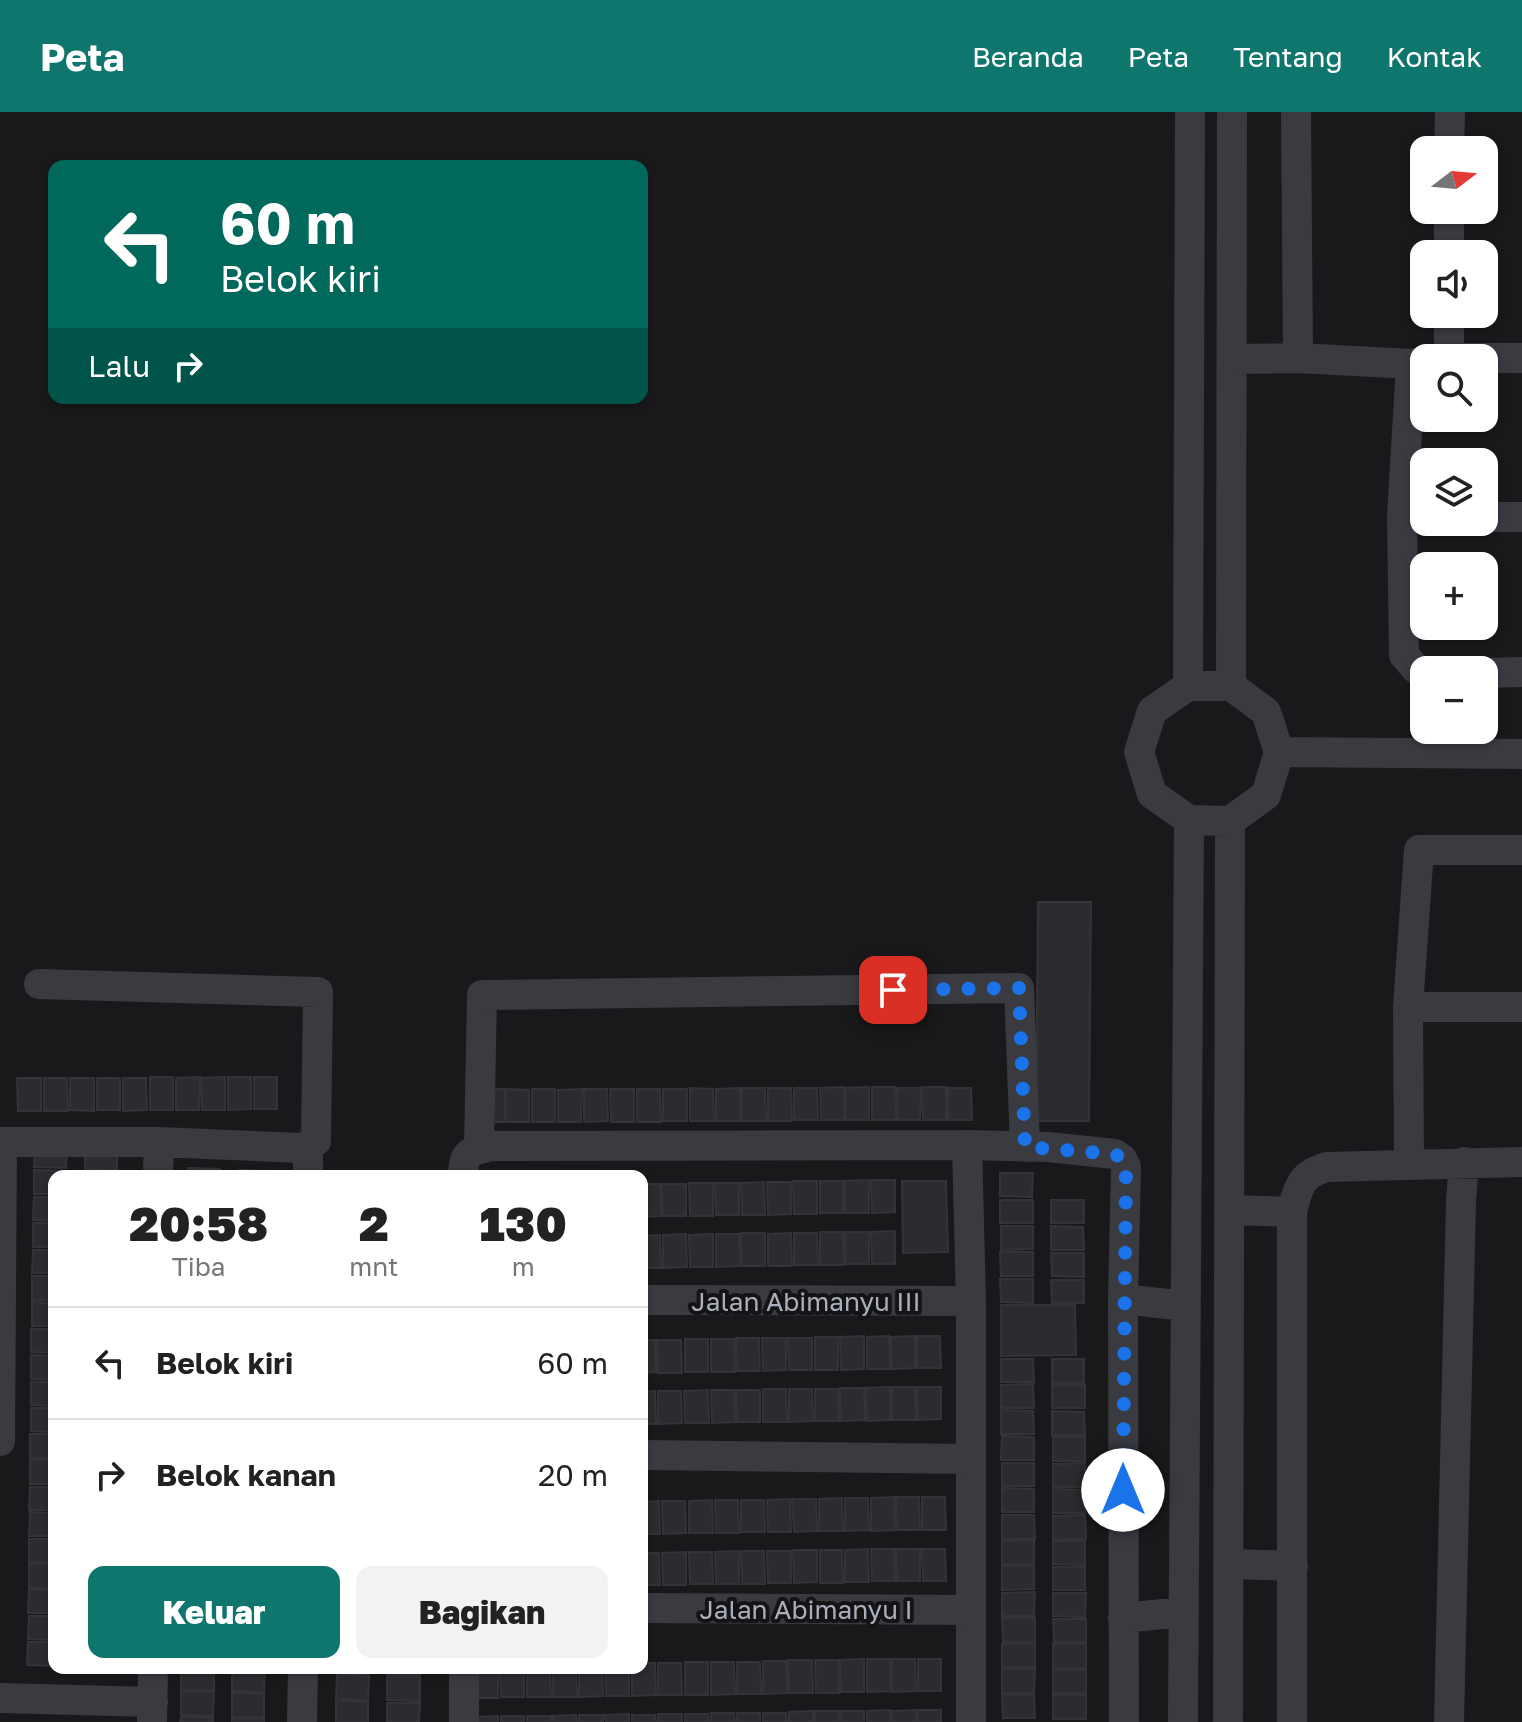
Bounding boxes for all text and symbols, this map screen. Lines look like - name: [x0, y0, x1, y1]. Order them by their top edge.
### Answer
- text: Peta: [40, 34, 125, 79]
- text: Beranda: [972, 40, 1084, 73]
- text: Peta: [1128, 40, 1189, 73]
- text: Tentang: [1233, 40, 1343, 73]
- text: Kontak: [1387, 40, 1482, 73]
- north arrow: [1410, 136, 1498, 224]
- map controls: [1410, 136, 1498, 744]
- text: 60 m: [220, 189, 355, 256]
- icon: left: [88, 192, 192, 296]
- button: sound: [1410, 240, 1498, 328]
- text: Belok kiri: [220, 257, 381, 300]
- icon: right: [166, 344, 210, 388]
- button: search: [1410, 344, 1498, 432]
- text: Lalu: [88, 348, 150, 384]
- button: layers: [1410, 448, 1498, 536]
- button: +: [1410, 552, 1498, 640]
- button: −: [1410, 656, 1498, 744]
- pin: [859, 956, 927, 1024]
- icon: arrive: [871, 968, 915, 1012]
- text: 20:58: [129, 1194, 268, 1252]
- text: 2: [359, 1194, 389, 1252]
- text: 130: [480, 1194, 567, 1252]
- text: Tiba: [172, 1251, 226, 1282]
- text: mnt: [349, 1251, 398, 1282]
- text: m: [512, 1251, 535, 1282]
- street label: Jalan Abimanyu III: [691, 1286, 921, 1317]
- icon: left: [88, 1341, 132, 1385]
- text: Belok kiri: [156, 1345, 293, 1381]
- text: 60 m: [537, 1345, 608, 1381]
- position arrow: [1081, 1448, 1165, 1532]
- icon: right: [88, 1453, 132, 1497]
- text: Belok kanan: [156, 1457, 336, 1493]
- text: 20 m: [538, 1457, 608, 1493]
- button: Keluar: [88, 1566, 340, 1658]
- button: Bagikan: [356, 1566, 608, 1658]
- street label: Jalan Abimanyu I: [699, 1594, 913, 1625]

